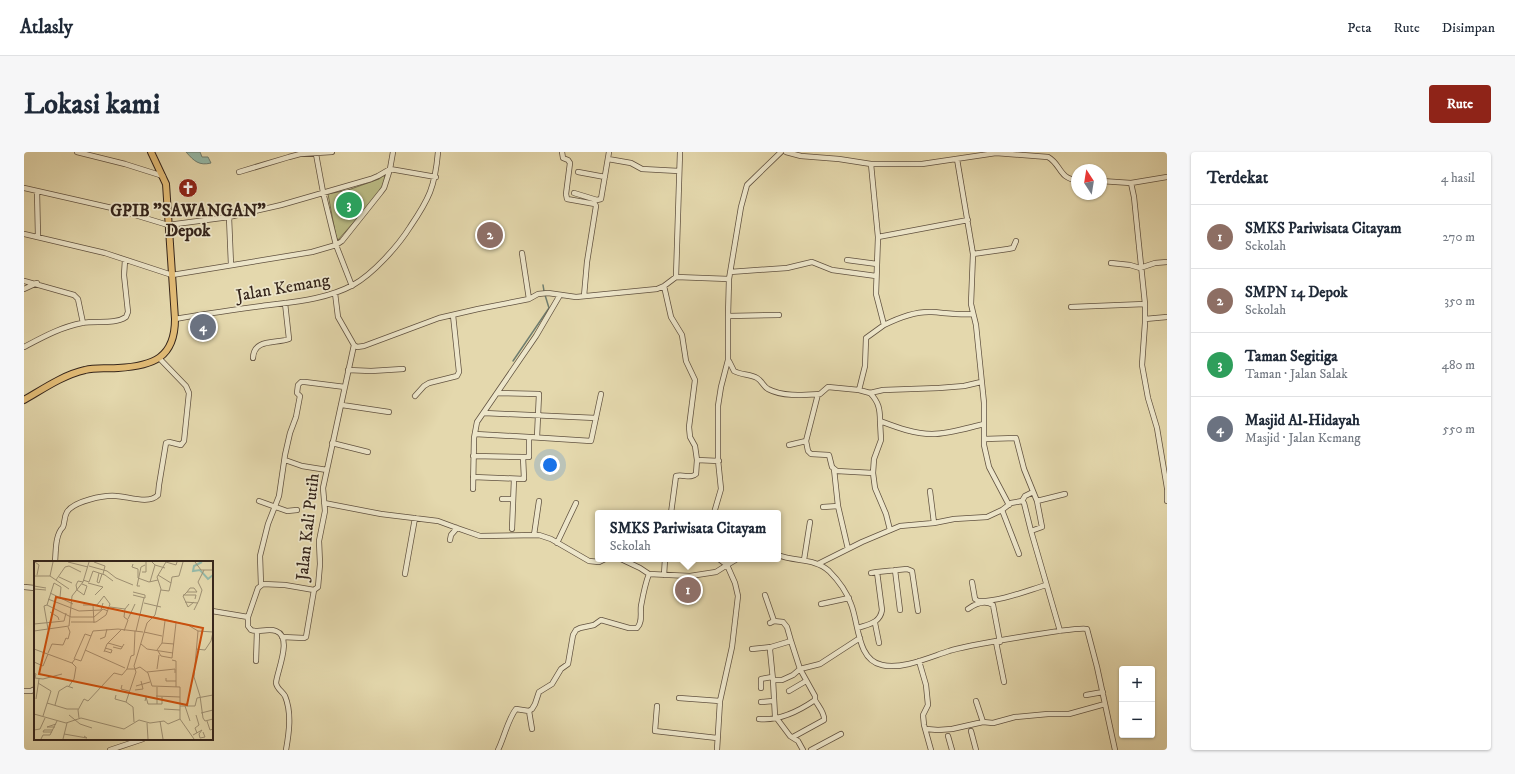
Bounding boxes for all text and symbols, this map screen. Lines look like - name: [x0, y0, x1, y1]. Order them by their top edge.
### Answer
- text: Atlasly: [20, 16, 73, 39]
- text: Peta: [1347, 19, 1372, 37]
- text: Rute: [1394, 19, 1420, 37]
- text: Disimpan: [1442, 19, 1495, 37]
- button: Rute: [1429, 85, 1491, 123]
- text: Lokasi kami: [24, 87, 160, 122]
- north arrow: [1071, 164, 1107, 200]
- text: Terdekat: [1207, 167, 1268, 189]
- text: 4 hasil: [1441, 170, 1475, 186]
- church icon: GPIB "SAWANGAN" Depok: [177, 177, 199, 199]
- pin: 3: [336, 190, 362, 220]
- place label: GPIB "SAWANGAN" Depok: [110, 200, 266, 242]
- text: SMKS Pariwisata Citayam: [1245, 219, 1401, 238]
- pin: 2: [477, 220, 503, 250]
- text: 1: [1218, 229, 1222, 245]
- text: 270 m: [1443, 229, 1475, 245]
- text: Sekolah: [1245, 238, 1286, 254]
- street label: Jalan Kemang: [233, 269, 332, 307]
- text: SMPN 14 Depok: [1245, 283, 1348, 302]
- text: 2: [1217, 293, 1223, 309]
- text: 350 m: [1444, 293, 1475, 309]
- text: Sekolah: [1245, 302, 1286, 318]
- pin: 4: [190, 312, 216, 342]
- text: Taman Segitiga: [1245, 347, 1338, 366]
- text: 3: [1218, 357, 1222, 373]
- text: 480 m: [1441, 357, 1475, 373]
- text: Taman · Jalan Salak: [1245, 366, 1348, 382]
- text: Masjid Al-Hidayah: [1245, 411, 1360, 430]
- text: 4: [1216, 421, 1224, 437]
- text: 550 m: [1443, 421, 1475, 437]
- text: Masjid · Jalan Kemang: [1245, 430, 1361, 446]
- your location: [540, 455, 560, 475]
- street label: Jalan Kali Putih: [291, 472, 325, 584]
- popup: [595, 510, 781, 562]
- text: SMKS Pariwisata Citayam: [610, 519, 766, 538]
- text: Sekolah: [610, 538, 651, 554]
- inset map: [34, 561, 213, 740]
- pin: 1: [675, 575, 701, 605]
- map controls: [1119, 666, 1155, 738]
- button: +: [1119, 666, 1155, 702]
- button: −: [1119, 702, 1155, 738]

